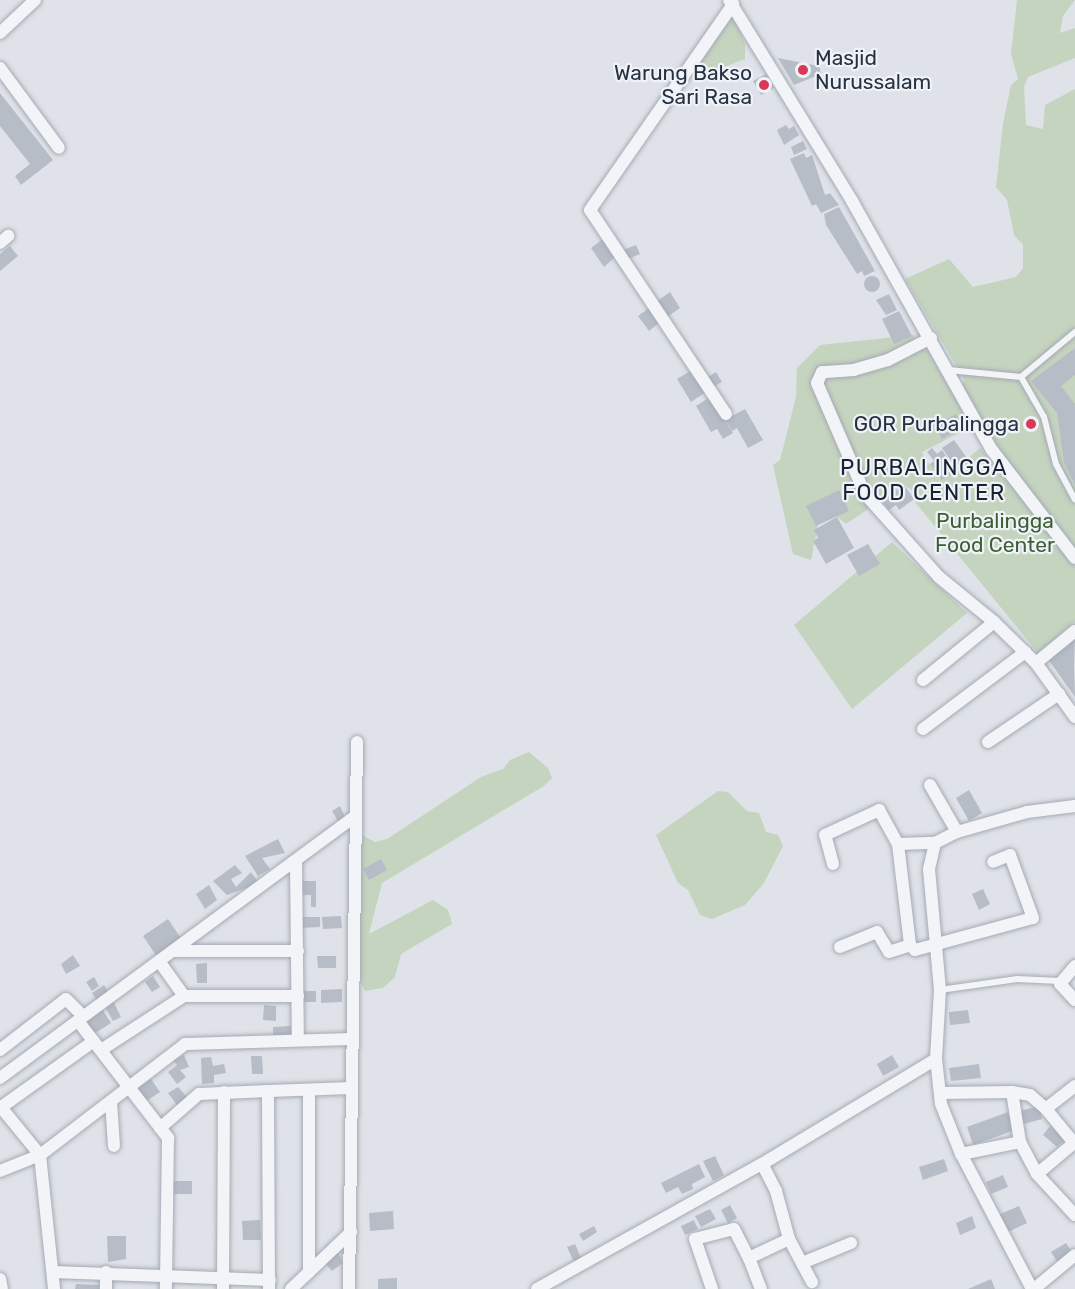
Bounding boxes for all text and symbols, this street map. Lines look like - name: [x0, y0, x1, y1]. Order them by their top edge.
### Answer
- place label: Masjid Nurussalam: [815, 45, 931, 95]
- place label: Warung Bakso Sari Rasa: [614, 60, 752, 110]
- marker: Masjid Nurussalam: [796, 63, 810, 77]
- marker: Warung Bakso Sari Rasa: [757, 78, 771, 92]
- place label: GOR Purbalingga: [854, 411, 1019, 437]
- marker: GOR Purbalingga: [1024, 417, 1038, 431]
- district label: PURBALINGGA FOOD CENTER: [840, 454, 1008, 506]
- park label: Purbalingga Food Center: [935, 508, 1055, 558]

